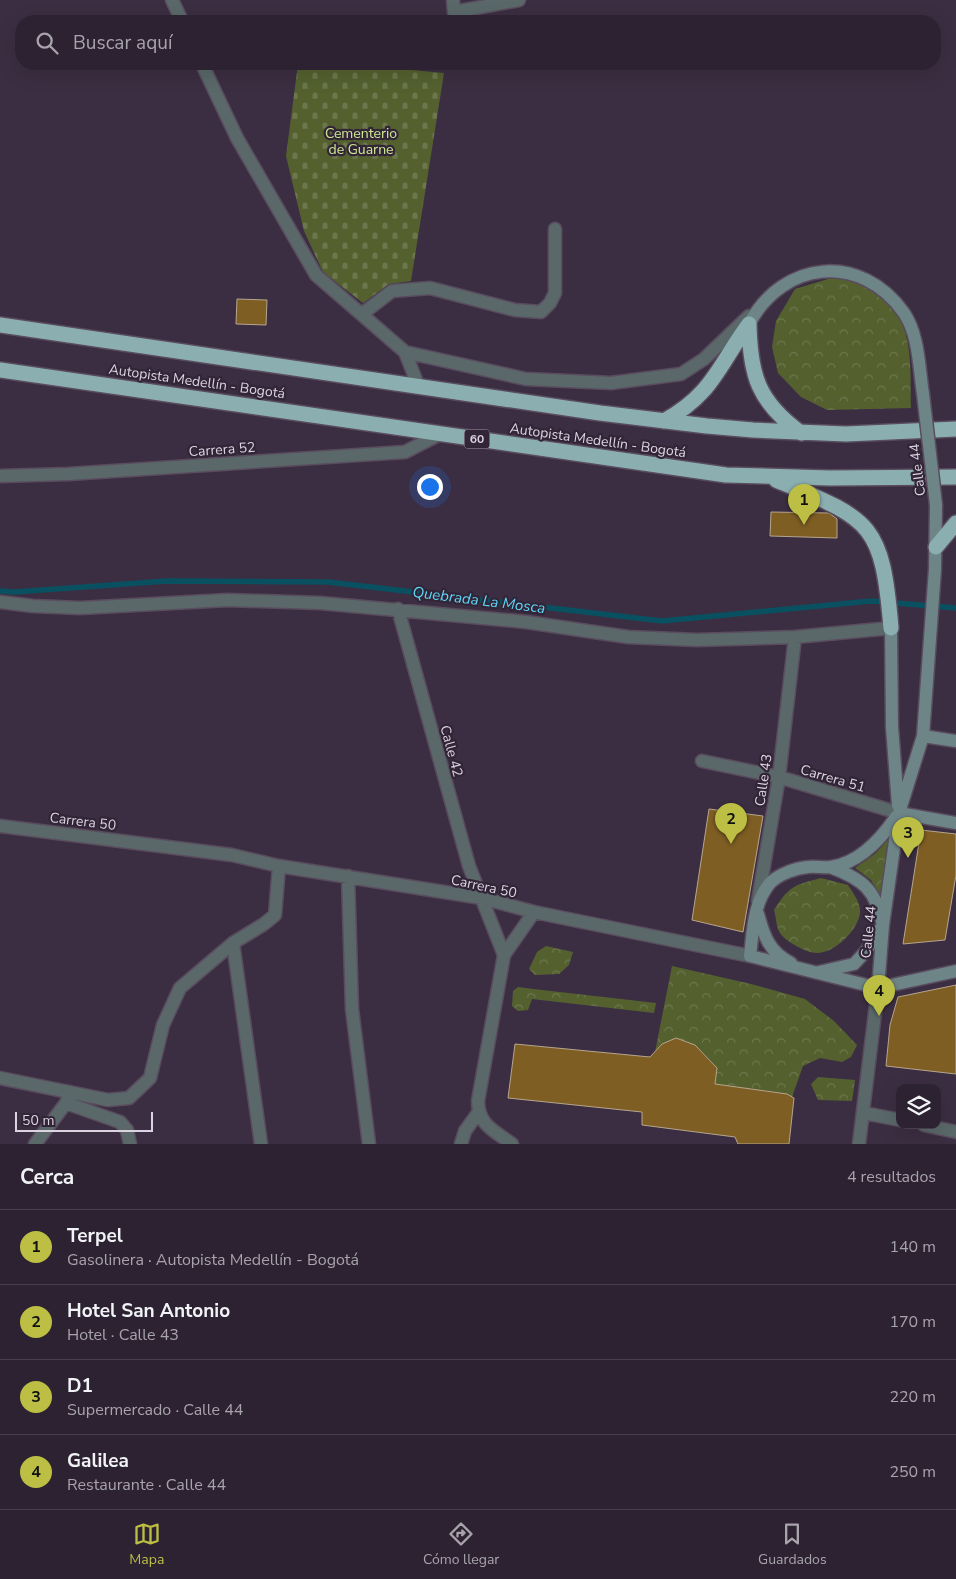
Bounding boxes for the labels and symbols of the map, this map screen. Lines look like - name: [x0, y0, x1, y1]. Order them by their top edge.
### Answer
- park label: Cementerio de Guarne: [325, 124, 397, 159]
- street label: Autopista Medellín - Bogotá: [108, 360, 286, 403]
- street label: Autopista Medellín - Bogotá: [509, 419, 687, 462]
- road number: 60: [464, 429, 490, 448]
- street label: Carrera 52: [188, 438, 256, 461]
- street label: Calle 44: [905, 443, 930, 497]
- your location: [417, 474, 443, 500]
- pin: 1: [788, 484, 820, 525]
- water label: Quebrada La Mosca: [411, 582, 547, 618]
- street label: Calle 42: [436, 723, 468, 779]
- street label: Calle 43: [750, 753, 777, 807]
- street label: Carrera 51: [798, 760, 868, 797]
- pin: 2: [715, 803, 747, 844]
- street label: Carrera 50: [49, 808, 117, 835]
- pin: 3: [892, 817, 924, 858]
- street label: Carrera 50: [449, 870, 519, 903]
- street label: Calle 44: [856, 905, 881, 959]
- pin: 4: [863, 975, 895, 1016]
- scale bar: [15, 1109, 152, 1132]

